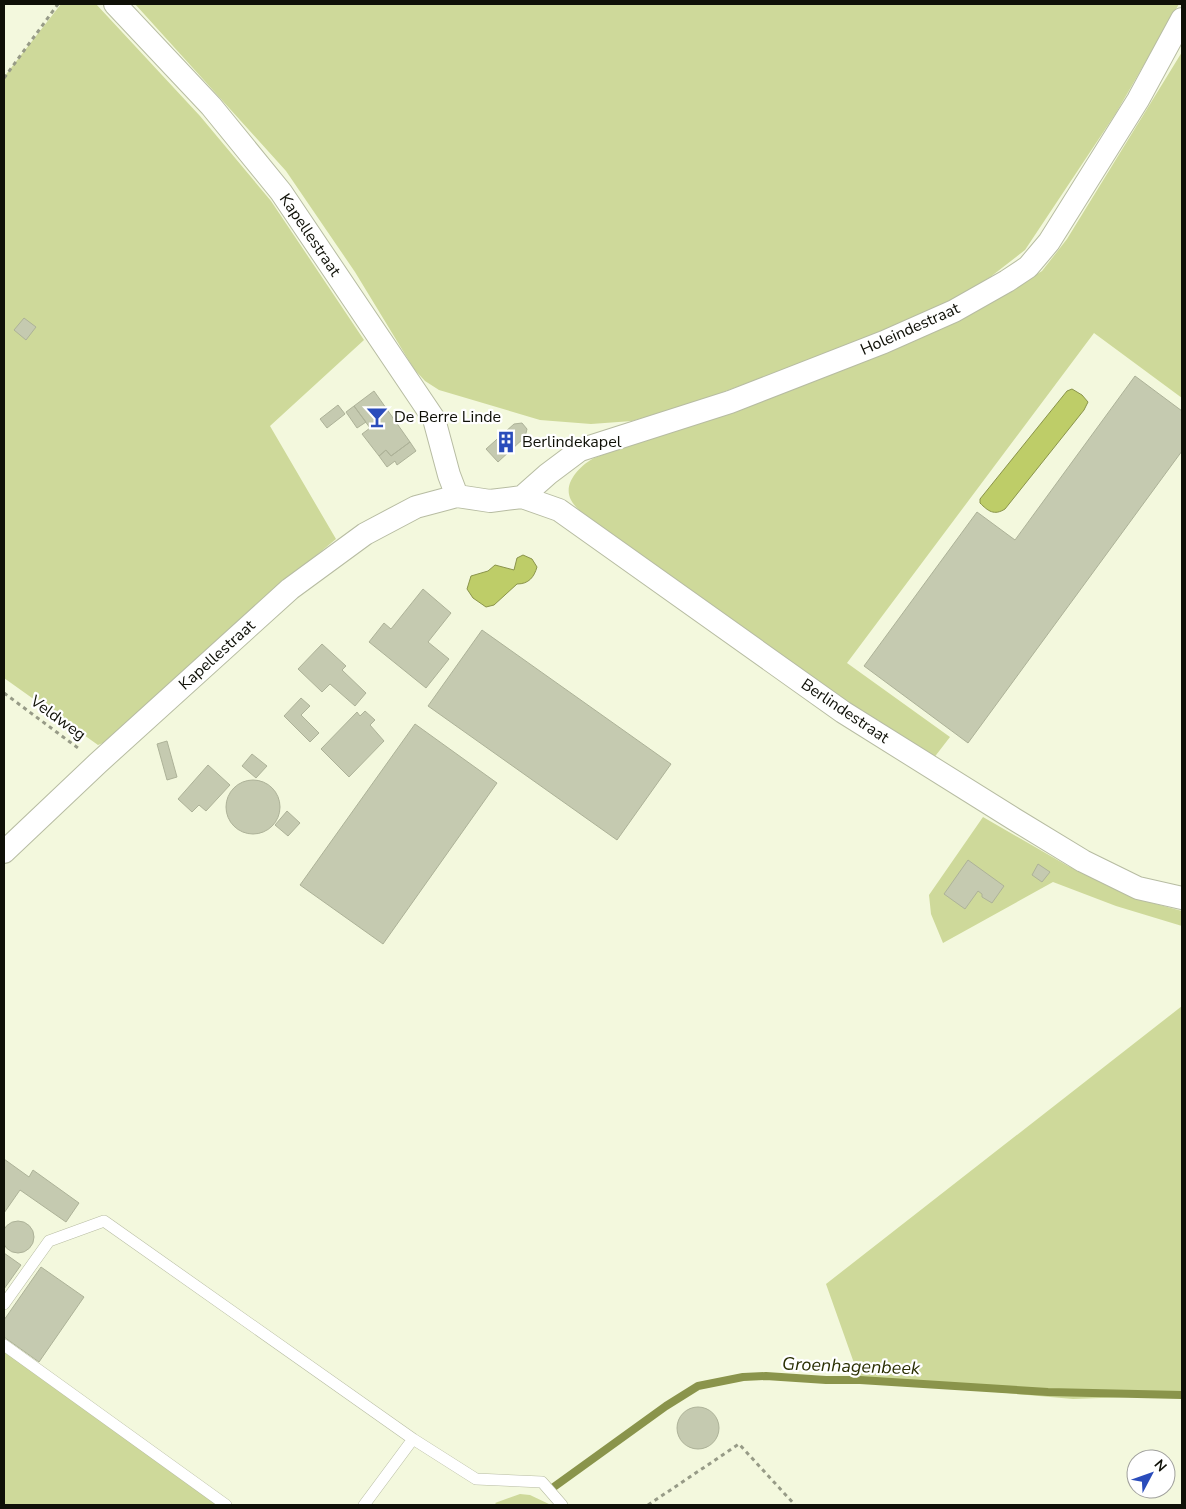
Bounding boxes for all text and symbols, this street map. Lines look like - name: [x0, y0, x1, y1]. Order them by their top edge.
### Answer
- street label: Kapellestraat: [274, 189, 346, 281]
- street label: Holeindestraat: [857, 297, 963, 361]
- bar icon: De Berre Linde: [364, 404, 390, 430]
- place label: De Berre Linde: [394, 406, 501, 428]
- building icon: Berlindekapel: [493, 429, 519, 455]
- place label: Berlindekapel: [522, 431, 622, 453]
- street label: Kapellestraat: [174, 615, 260, 695]
- street label: Berlindestraat: [797, 673, 894, 749]
- street label: Veldweg: [25, 690, 90, 746]
- water label: Groenhagenbeek: [782, 1352, 921, 1380]
- north arrow: [1126, 1449, 1176, 1499]
- text: N: [1150, 1456, 1171, 1476]

